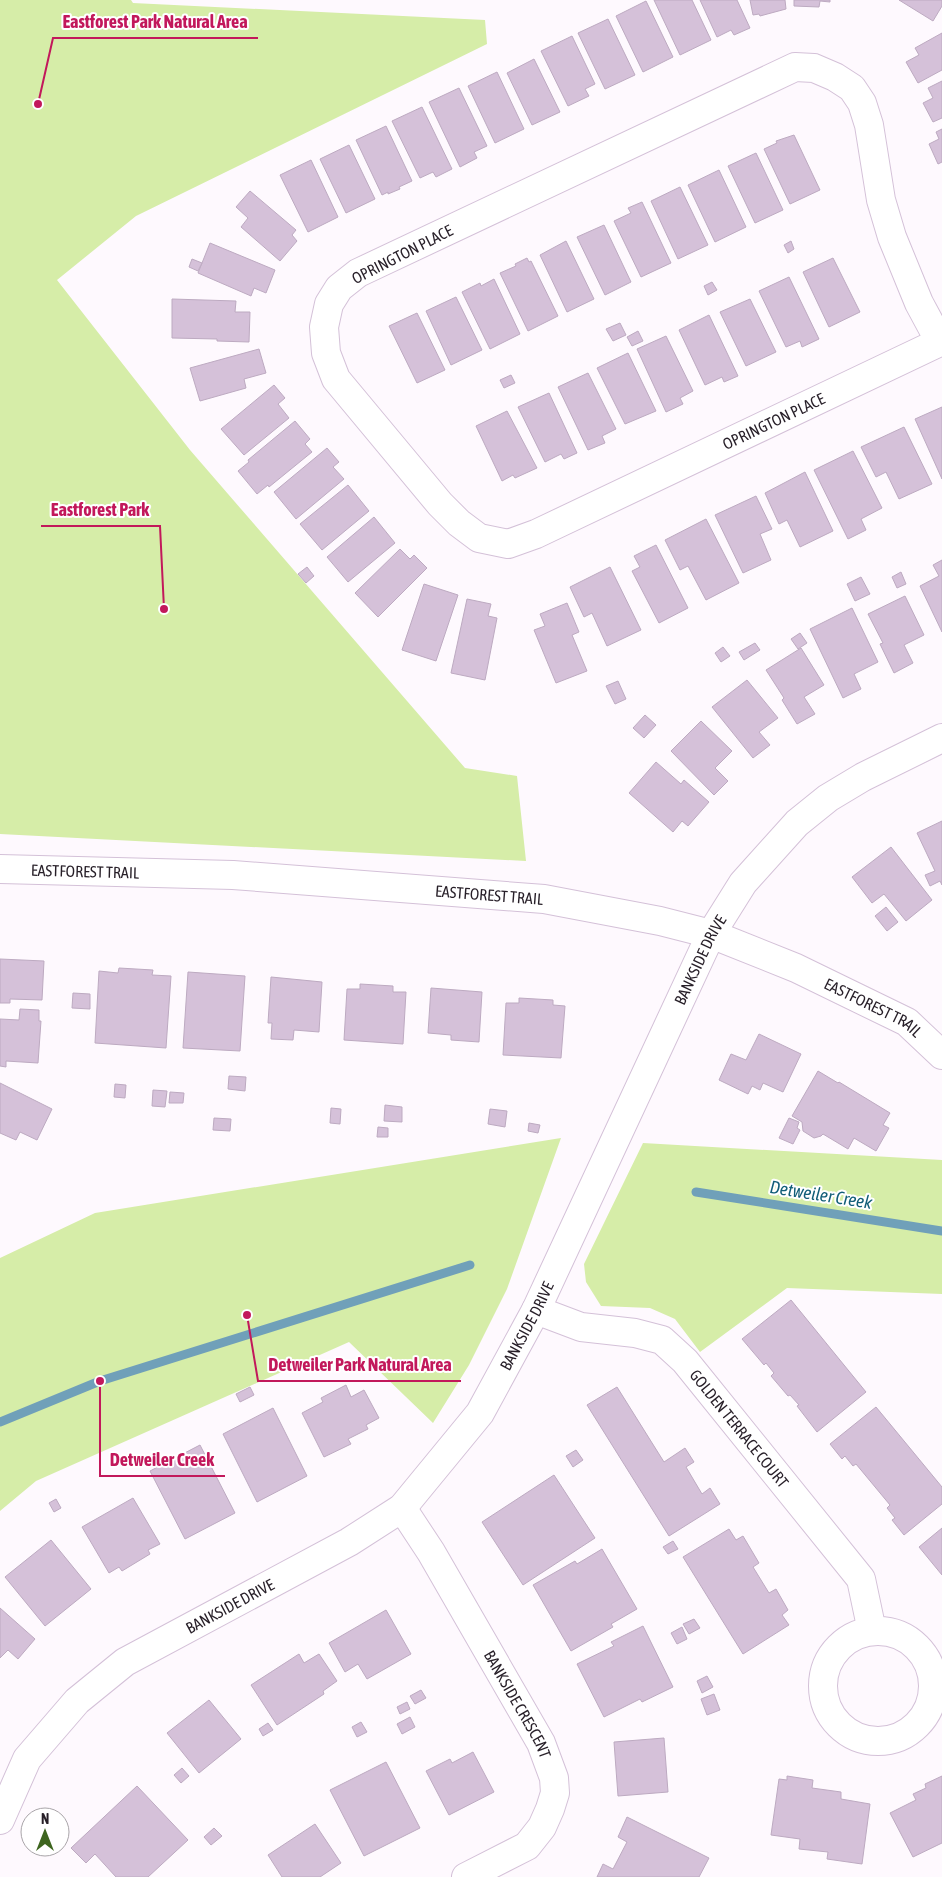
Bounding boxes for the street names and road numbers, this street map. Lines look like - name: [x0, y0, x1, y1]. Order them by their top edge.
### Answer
- street label: OPRINGTON PLACE: [349, 221, 456, 287]
- street label: OPRINGTON PLACE: [720, 389, 828, 453]
- street label: EASTFOREST TRAIL: [31, 861, 140, 882]
- street label: EASTFOREST TRAIL: [435, 882, 545, 908]
- street label: BANKSIDE DRIVE: [670, 912, 730, 1007]
- street label: EASTFOREST TRAIL: [821, 974, 926, 1041]
- street label: BANKSIDE DRIVE: [496, 1279, 557, 1373]
- street label: GOLDEN TERRACE COURT: [686, 1366, 792, 1491]
- street label: BANKSIDE DRIVE: [183, 1575, 277, 1637]
- street label: BANKSIDE CRESCENT: [481, 1647, 555, 1760]

